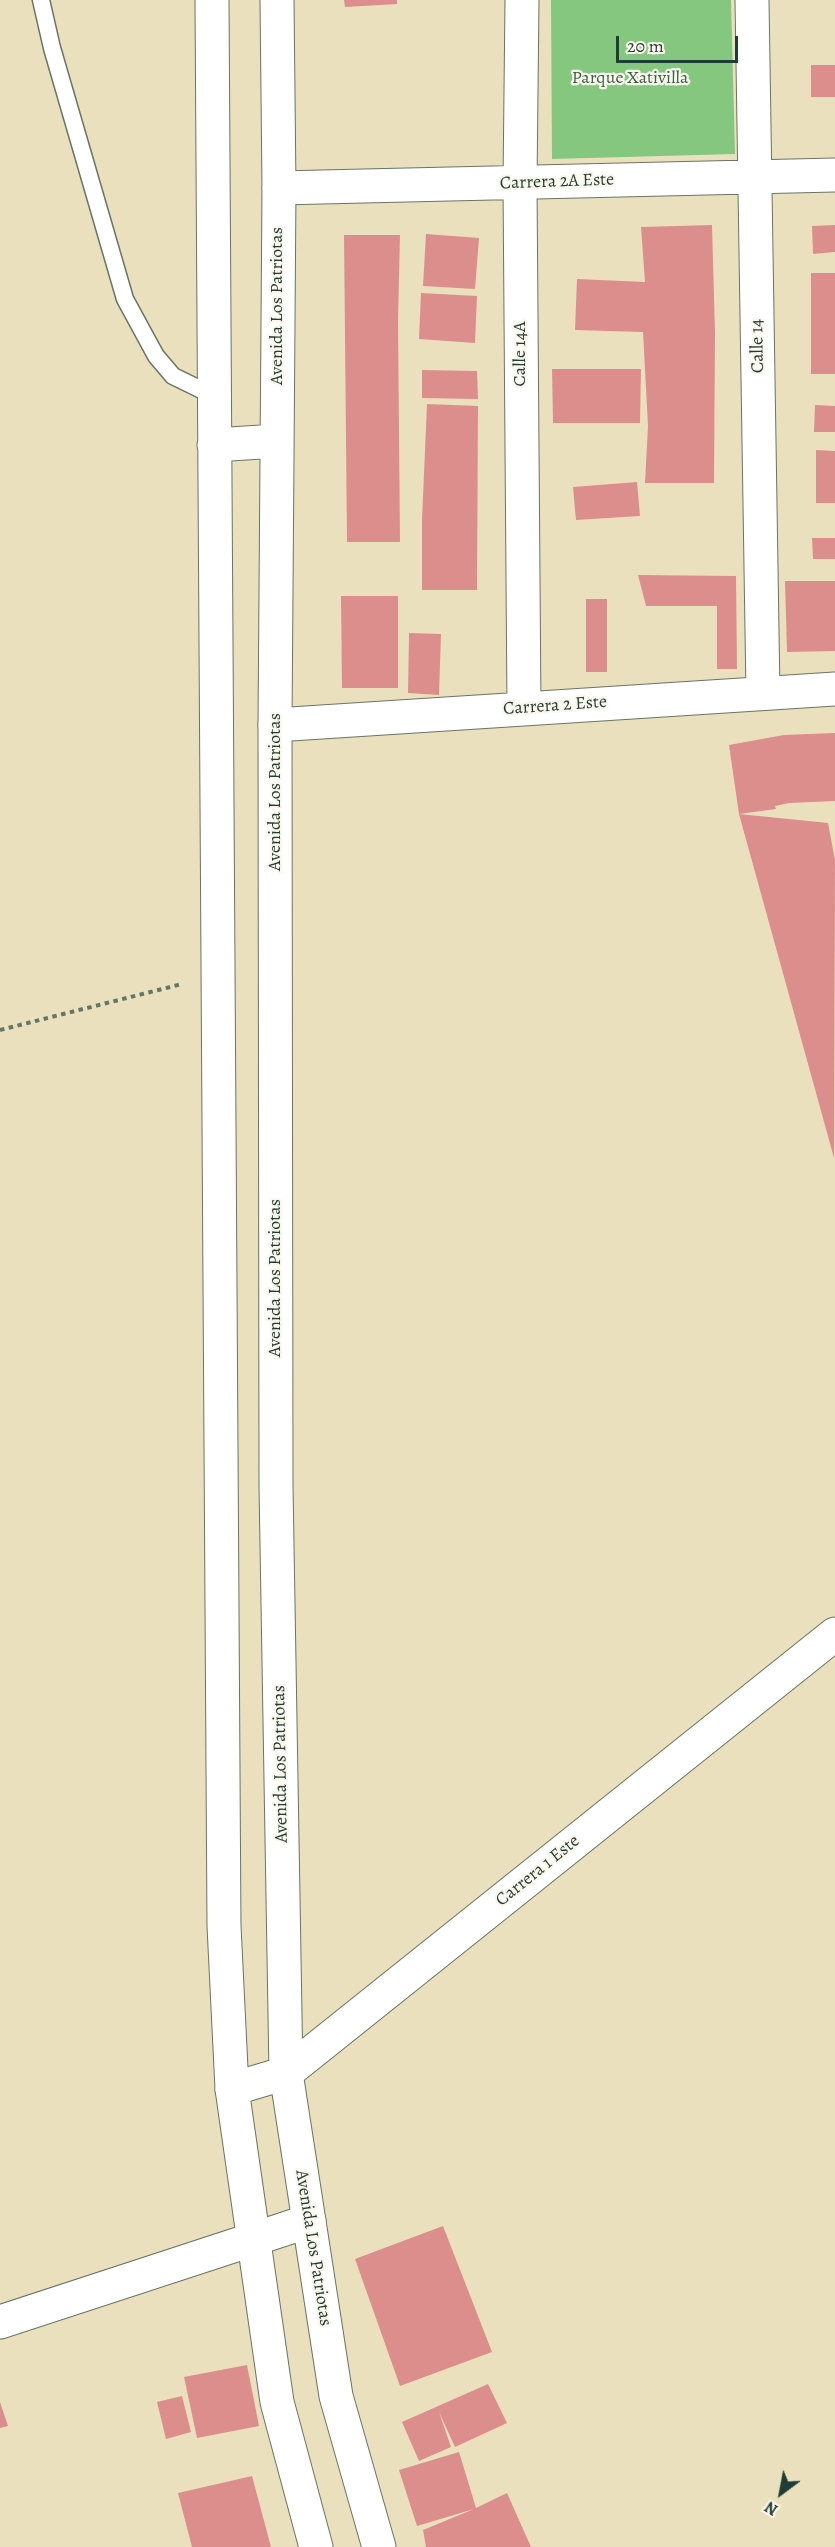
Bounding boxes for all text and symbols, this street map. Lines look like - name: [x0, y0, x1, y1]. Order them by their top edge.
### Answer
- scale bar: [619, 24, 740, 62]
- text: 20 m: [627, 34, 664, 58]
- park label: Parque Xativilla: [572, 68, 688, 90]
- street label: Carrera 2A Este: [499, 169, 615, 195]
- street label: Avenida Los Patriotas: [267, 227, 289, 385]
- street label: Calle 14: [747, 319, 769, 373]
- street label: Calle 14A: [510, 322, 532, 386]
- street label: Carrera 2 Este: [502, 692, 608, 720]
- street label: Avenida Los Patriotas: [265, 713, 287, 871]
- street label: Avenida Los Patriotas: [265, 1199, 287, 1357]
- street label: Avenida Los Patriotas: [269, 1685, 293, 1843]
- street label: Carrera 1 Este: [492, 1831, 584, 1911]
- street label: Avenida Los Patriotas: [290, 2168, 336, 2328]
- north arrow: [751, 2463, 811, 2523]
- text: N: [761, 2496, 782, 2521]

